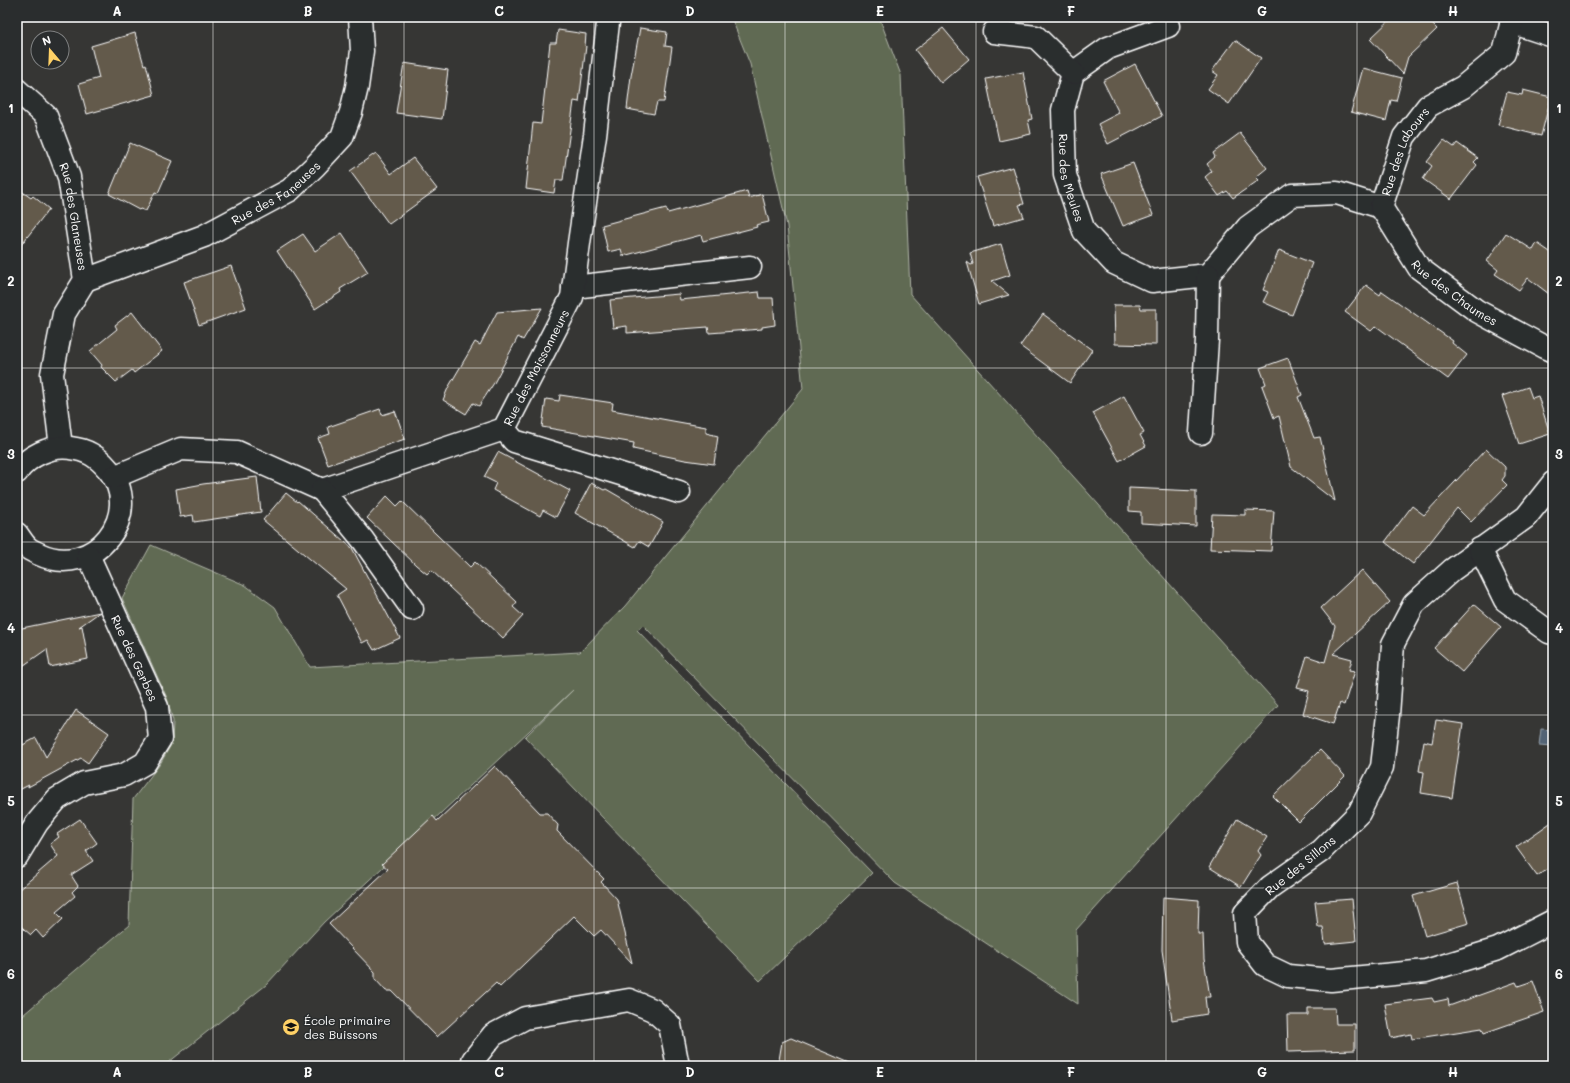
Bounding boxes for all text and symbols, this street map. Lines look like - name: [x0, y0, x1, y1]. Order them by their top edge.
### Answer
- text: A: [112, 2, 122, 19]
- text: B: [304, 2, 313, 19]
- text: C: [494, 2, 504, 19]
- text: D: [685, 2, 695, 19]
- text: E: [876, 2, 884, 19]
- text: F: [1067, 2, 1075, 19]
- text: G: [1257, 2, 1267, 19]
- text: H: [1448, 2, 1458, 19]
- north arrow: [30, 30, 70, 70]
- text: N: [40, 32, 53, 49]
- text: 1: [8, 99, 14, 116]
- text: 1: [1556, 99, 1562, 116]
- street label: Rue des Labours: [1377, 104, 1432, 198]
- street label: Rue des Meules: [1056, 133, 1088, 224]
- street label: Rue des Faneuses: [228, 157, 324, 228]
- street label: Rue des Glaneuses: [56, 160, 91, 272]
- street label: Rue des Chaumes: [1408, 257, 1500, 329]
- text: 2: [7, 272, 15, 289]
- text: 2: [1555, 272, 1563, 289]
- street label: Rue des Moissonneurs: [499, 306, 572, 428]
- text: 3: [7, 445, 15, 462]
- text: 3: [1555, 445, 1563, 462]
- street label: Rue des Gerbes: [108, 612, 162, 704]
- text: 4: [7, 619, 15, 636]
- text: 4: [1555, 619, 1563, 636]
- text: 5: [7, 792, 15, 809]
- text: 5: [1555, 792, 1563, 809]
- street label: Rue des Sillons: [1261, 832, 1339, 898]
- text: 6: [7, 965, 15, 982]
- text: 6: [1555, 965, 1563, 982]
- place label: École primaire des Buissons: [304, 1012, 391, 1042]
- school or university icon: École primaire des Buissons: [281, 1017, 301, 1037]
- text: A: [112, 1063, 122, 1080]
- text: B: [304, 1063, 313, 1080]
- text: C: [494, 1063, 504, 1080]
- text: D: [685, 1063, 695, 1080]
- text: E: [876, 1063, 884, 1080]
- text: F: [1067, 1063, 1075, 1080]
- text: G: [1257, 1063, 1267, 1080]
- text: H: [1448, 1063, 1458, 1080]

